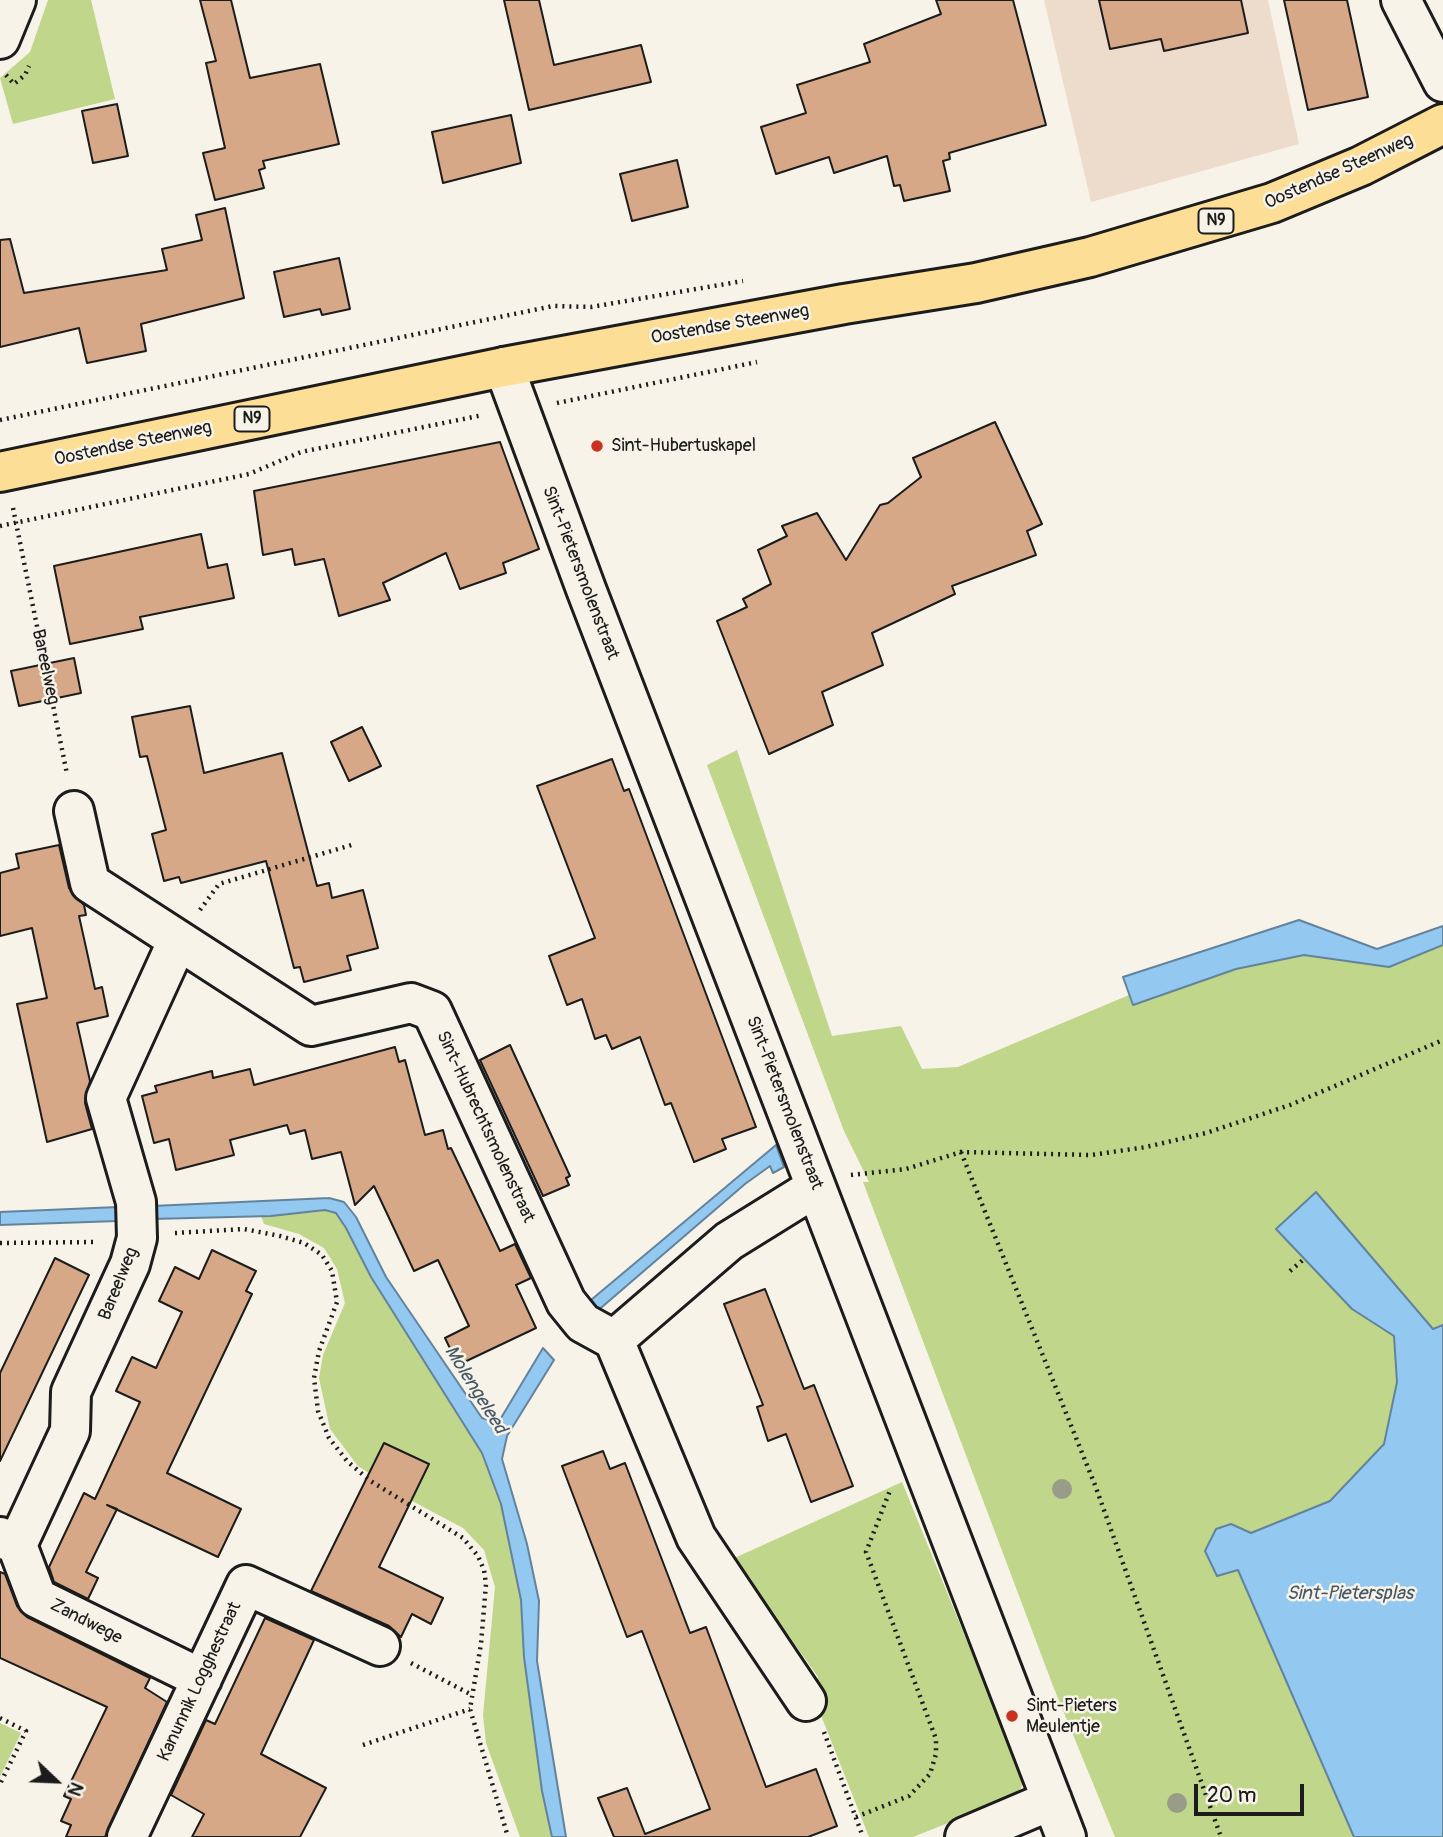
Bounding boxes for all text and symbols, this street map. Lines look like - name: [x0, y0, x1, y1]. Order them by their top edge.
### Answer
- street label: Oostendse Steenweg: [1261, 130, 1417, 214]
- road number: N9: [1198, 209, 1234, 234]
- street label: Oostendse Steenweg: [649, 300, 811, 350]
- road number: N9: [234, 406, 270, 432]
- street label: Oostendse Steenweg: [52, 417, 214, 471]
- place label: Sint-Hubertuskapel: [611, 435, 756, 457]
- marker: Sint-Hubertuskapel: [589, 438, 605, 454]
- street label: Sint-Pietersmolenstraat: [537, 483, 623, 663]
- street label: Bareelweg: [26, 627, 64, 707]
- street label: Sint-Pietersmolenstraat: [741, 1013, 827, 1193]
- street label: Sint-Hubrechtsmolenstraat: [431, 1028, 539, 1226]
- street label: Bareelweg: [95, 1244, 143, 1324]
- water label: Molengeleed: [439, 1342, 511, 1438]
- water label: Sint-Pietersplas: [1287, 1583, 1413, 1605]
- street label: Zandwege: [46, 1595, 126, 1649]
- street label: Kanunnik Logghestraat: [154, 1599, 246, 1765]
- place label: Sint-Pieters Meulentje: [1026, 1695, 1117, 1738]
- marker: Sint-Pieters Meulentje: [1004, 1708, 1020, 1724]
- north arrow: [21, 1746, 91, 1816]
- scale bar: [1198, 1770, 1308, 1814]
- text: N: [62, 1779, 89, 1800]
- text: 20 m: [1207, 1782, 1256, 1809]

